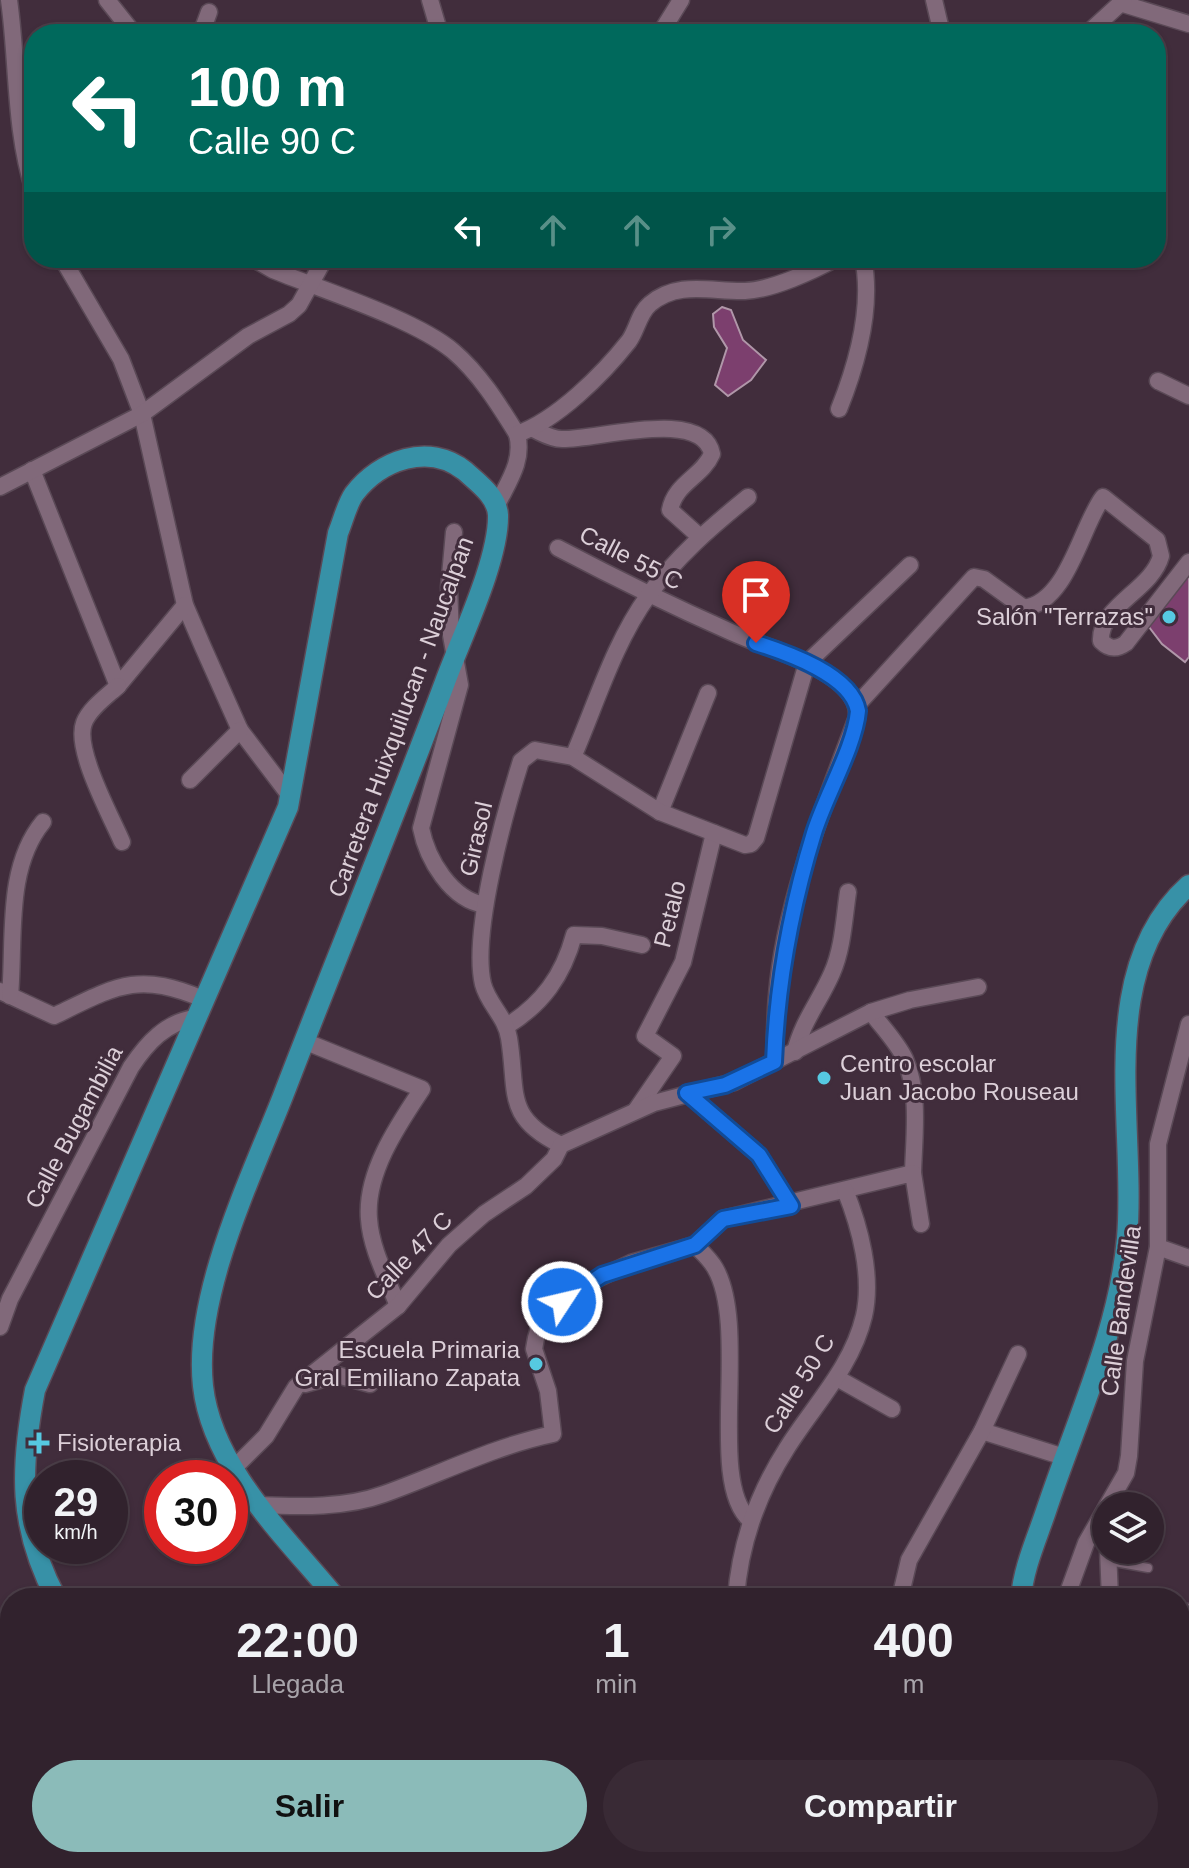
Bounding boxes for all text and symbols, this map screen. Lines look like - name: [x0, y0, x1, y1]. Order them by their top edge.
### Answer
- text: 100 m: [188, 55, 347, 118]
- icon: left: [56, 56, 160, 160]
- text: Calle 90 C: [188, 121, 356, 162]
- icon: left: [447, 208, 491, 252]
- icon: ahead: [531, 208, 575, 252]
- icon: ahead: [615, 208, 659, 252]
- icon: right: [699, 208, 743, 252]
- street label: Calle 55 C: [575, 520, 687, 595]
- street label: Carretera Huixquilucan - Naucalpan: [323, 533, 478, 901]
- pin: [722, 561, 790, 643]
- icon: arrive: [734, 573, 778, 617]
- place label: Salón "Terrazas": [976, 603, 1153, 630]
- marker: Salón "Terrazas": [1160, 608, 1178, 626]
- street label: Girasol: [454, 799, 497, 879]
- street label: Petalo: [648, 878, 691, 950]
- street label: Calle Bugambilia: [19, 1040, 128, 1213]
- place label: Centro escolar Juan Jacobo Rouseau: [840, 1050, 1079, 1105]
- marker: Centro escolar Juan Jacobo Rouseau: [815, 1069, 833, 1087]
- street label: Calle 47 C: [360, 1206, 457, 1305]
- street label: Calle Bandevilla: [1095, 1223, 1146, 1398]
- position arrow: [520, 1260, 604, 1344]
- street label: Calle 50 C: [757, 1329, 840, 1438]
- place label: Escuela Primaria Gral Emiliano Zapata: [295, 1336, 521, 1391]
- marker: Escuela Primaria Gral Emiliano Zapata: [527, 1355, 545, 1373]
- place label: Fisioterapia: [57, 1429, 182, 1456]
- marker: Fisioterapia: [28, 1432, 50, 1454]
- speed limit sign: 30: [144, 1460, 248, 1564]
- text: 29: [54, 1480, 98, 1524]
- map controls: [1092, 1492, 1164, 1564]
- button: layers: [1092, 1492, 1164, 1564]
- text: km/h: [54, 1521, 98, 1543]
- text: 22:00: [236, 1614, 359, 1667]
- text: 1: [603, 1614, 630, 1667]
- text: 400: [874, 1614, 954, 1667]
- text: Llegada: [251, 1669, 344, 1699]
- text: min: [595, 1669, 637, 1699]
- text: m: [903, 1669, 924, 1699]
- button: Salir: [32, 1760, 587, 1852]
- button: Compartir: [603, 1760, 1158, 1852]

